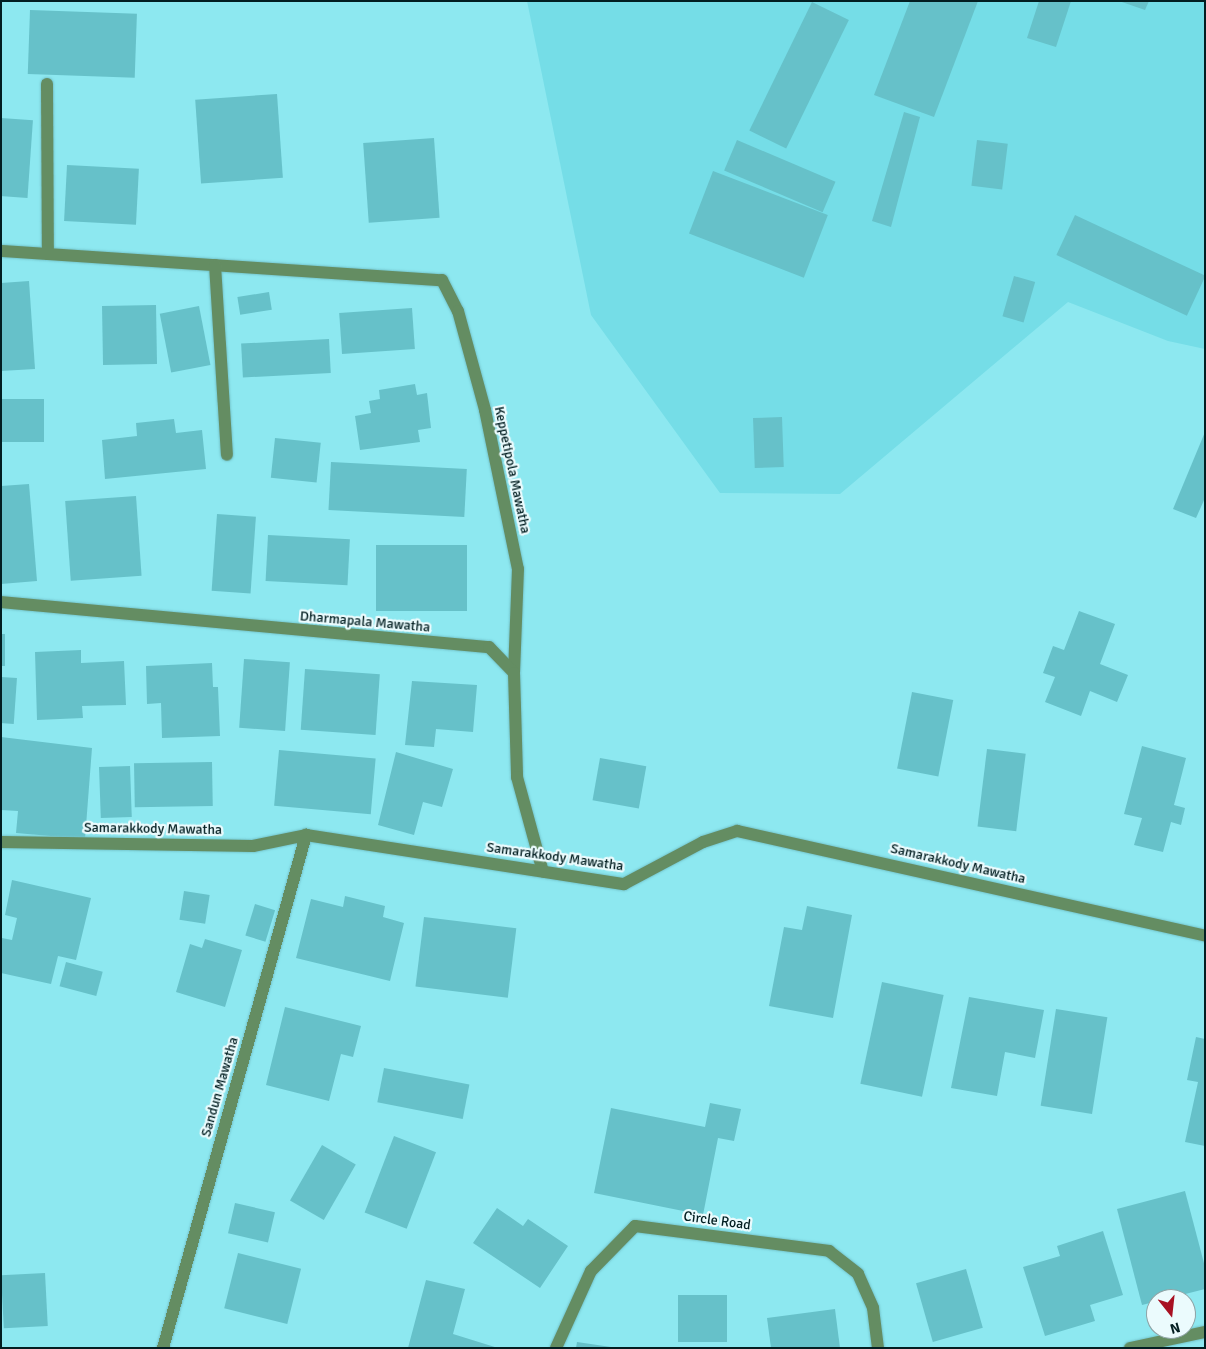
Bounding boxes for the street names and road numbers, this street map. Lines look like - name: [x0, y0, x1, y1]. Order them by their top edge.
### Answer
- street label: Keppetipola Mawatha: [490, 405, 534, 535]
- street label: Dharmapala Mawatha: [299, 608, 431, 636]
- street label: Samarakkody Mawatha: [84, 819, 222, 839]
- street label: Samarakkody Mawatha: [485, 839, 625, 875]
- street label: Samarakkody Mawatha: [889, 840, 1027, 888]
- street label: Sandun Mawatha: [198, 1035, 242, 1139]
- street label: Circle Road: [682, 1208, 752, 1234]

